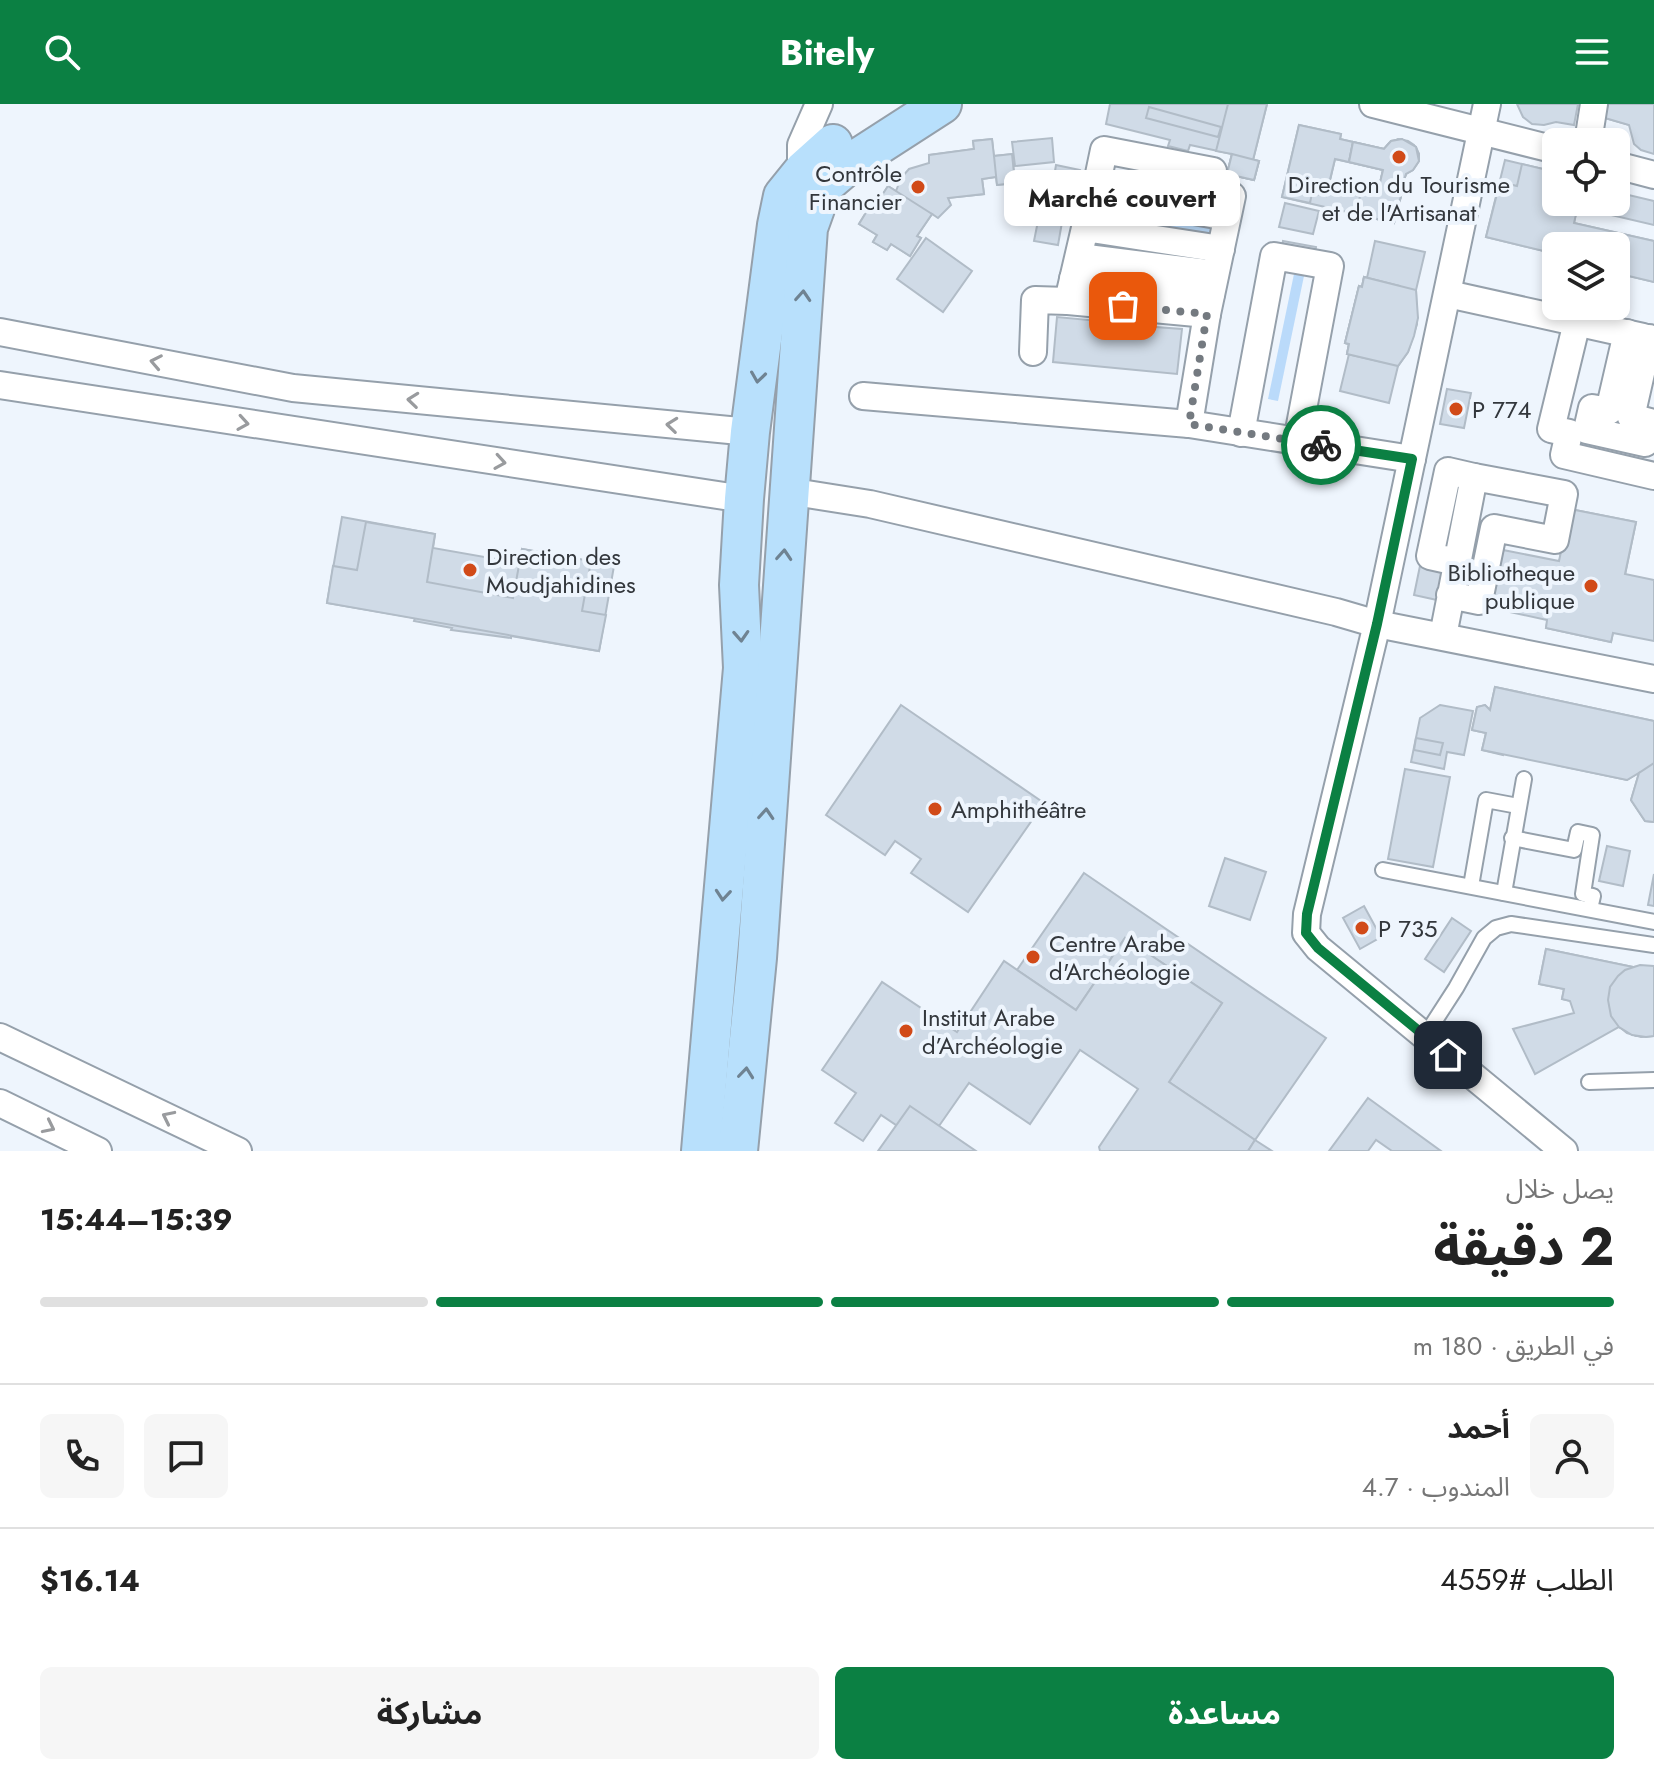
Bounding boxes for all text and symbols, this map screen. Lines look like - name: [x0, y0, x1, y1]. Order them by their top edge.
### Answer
- text: Bitely: [780, 26, 874, 78]
- icon: search: [40, 30, 84, 74]
- icon: menu: [1570, 30, 1614, 74]
- map controls: [1542, 128, 1630, 320]
- button: locate: [1542, 128, 1630, 216]
- marker: Direction du Tourisme et de l'Artisanat: [1390, 148, 1408, 166]
- place label: Contrôle Financier: [809, 156, 903, 219]
- place label: Direction du Tourisme et de l'Artisanat: [1288, 167, 1510, 230]
- callout: Marché couvert: [1005, 170, 1241, 226]
- marker: Contrôle Financier: [909, 178, 927, 196]
- text: Marché couvert: [1028, 179, 1216, 217]
- button: layers: [1542, 232, 1630, 320]
- pin: [1089, 272, 1157, 340]
- icon: bag: [1101, 284, 1145, 328]
- one-way arrow: [794, 289, 811, 302]
- one-way arrow: [150, 354, 163, 371]
- one-way arrow: [750, 370, 767, 384]
- one-way arrow: [406, 391, 419, 408]
- place label: P 774: [1472, 392, 1532, 427]
- marker: P 774: [1447, 400, 1465, 418]
- courier: [1281, 405, 1361, 485]
- one-way arrow: [236, 413, 250, 430]
- one-way arrow: [665, 416, 678, 433]
- icon: bike: [1299, 423, 1343, 467]
- one-way arrow: [493, 453, 507, 470]
- place label: Direction des Moudjahidines: [486, 539, 636, 602]
- one-way arrow: [775, 548, 792, 561]
- place label: Bibliotheque publique: [1447, 555, 1575, 618]
- marker: Direction des Moudjahidines: [461, 561, 479, 579]
- marker: Bibliotheque publique: [1582, 577, 1600, 595]
- one-way arrow: [733, 630, 750, 643]
- place label: Amphithéâtre: [951, 792, 1086, 827]
- marker: Amphithéâtre: [926, 800, 944, 818]
- one-way arrow: [758, 807, 775, 820]
- one-way arrow: [715, 889, 732, 902]
- place label: P 735: [1378, 911, 1438, 946]
- marker: P 735: [1353, 919, 1371, 937]
- place label: Centre Arabe d'Archéologie: [1049, 926, 1190, 989]
- marker: Centre Arabe d'Archéologie: [1024, 948, 1042, 966]
- place label: Institut Arabe d’Archéologie: [922, 1000, 1063, 1063]
- pin: [1414, 1021, 1482, 1089]
- marker: Institut Arabe d’Archéologie: [897, 1022, 915, 1040]
- icon: home: [1426, 1033, 1470, 1077]
- one-way arrow: [737, 1066, 754, 1079]
- one-way arrow: [161, 1111, 176, 1127]
- one-way arrow: [40, 1117, 55, 1133]
- text: يصل خلال: [1506, 1170, 1614, 1208]
- text: 15:39–15:44: [40, 1198, 233, 1241]
- text: 2 دقيقة: [1433, 1209, 1614, 1285]
- text: في الطريق · 180 m: [1413, 1327, 1614, 1365]
- text: أحمد: [1447, 1406, 1510, 1449]
- button: phone: [40, 1414, 124, 1498]
- button: chat: [144, 1414, 228, 1498]
- button: person: [1530, 1414, 1614, 1498]
- text: المندوب · 4.7: [1362, 1468, 1510, 1506]
- text: الطلب #4559: [1440, 1558, 1614, 1601]
- text: $16.14: [40, 1559, 140, 1602]
- button: مشاركة: [40, 1667, 819, 1759]
- button: مساعدة: [835, 1667, 1614, 1759]

